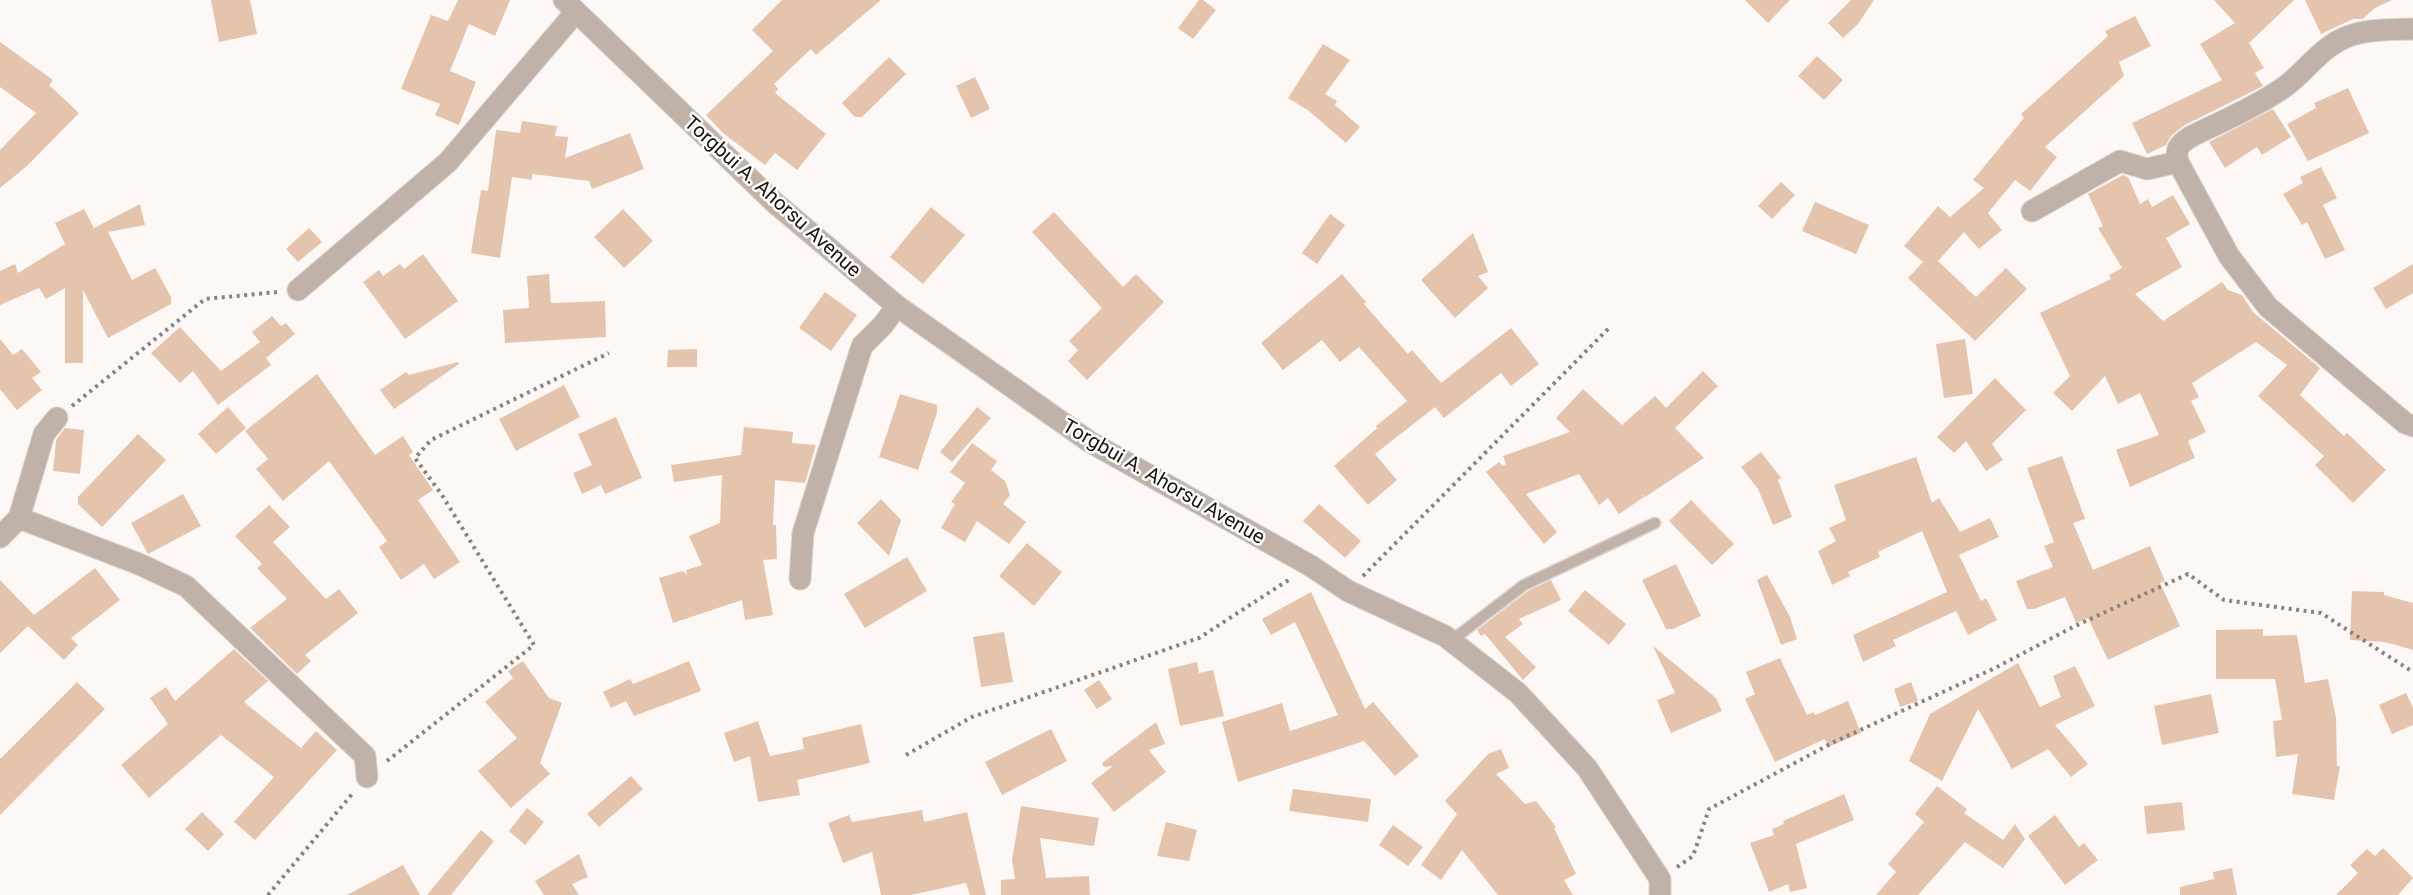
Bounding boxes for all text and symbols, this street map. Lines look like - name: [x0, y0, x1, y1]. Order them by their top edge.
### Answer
- street label: Torgbui A. Ahorsu Avenue: [680, 110, 866, 282]
- street label: Torgbui A. Ahorsu Avenue: [1059, 413, 1269, 549]

